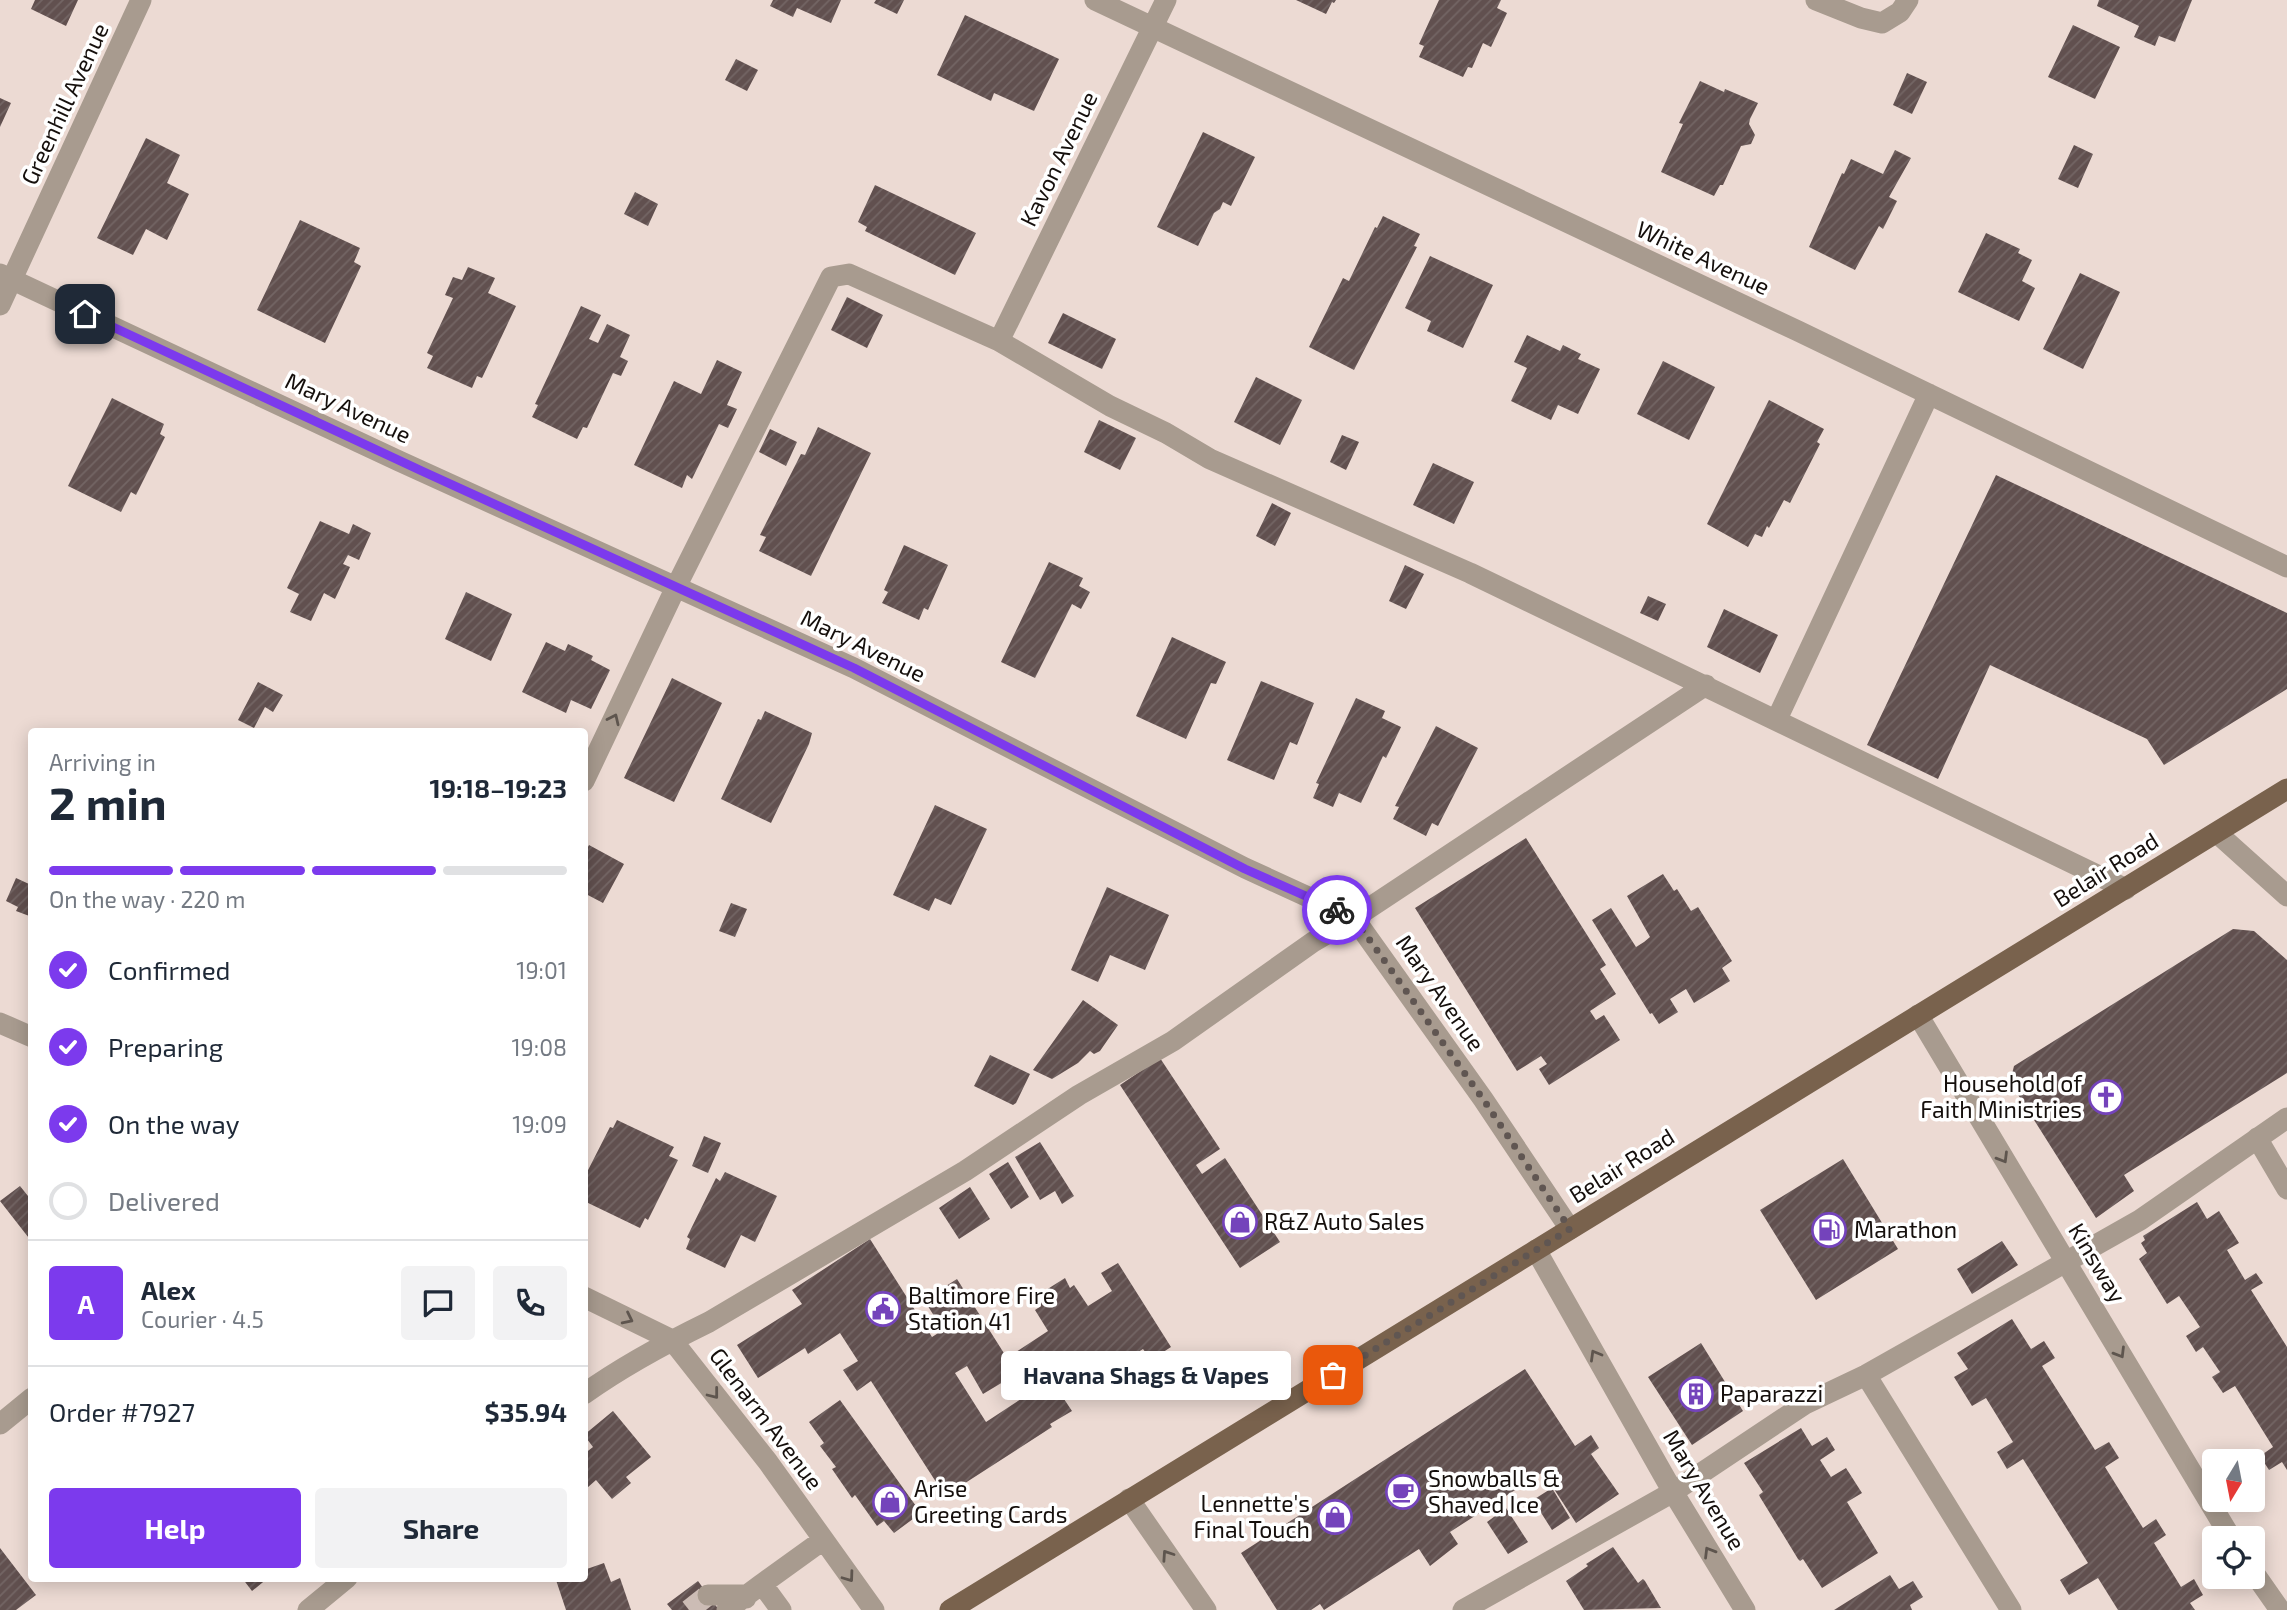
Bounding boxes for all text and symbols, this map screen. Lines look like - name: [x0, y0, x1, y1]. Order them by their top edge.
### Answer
- street label: Greenhill Avenue: [14, 18, 114, 189]
- street label: Kavon Avenue: [1013, 87, 1103, 230]
- street label: White Avenue: [1632, 214, 1774, 300]
- pin: [55, 284, 115, 344]
- icon: home: [66, 295, 104, 333]
- street label: Mary Avenue: [281, 366, 416, 448]
- street label: Mary Avenue: [796, 603, 930, 687]
- one-way arrow: [605, 714, 619, 726]
- text: Arriving in: [49, 748, 156, 776]
- text: 19:18–19:23: [429, 772, 567, 803]
- text: 2 min: [49, 774, 167, 829]
- street label: Belair Road: [2048, 826, 2163, 912]
- courier: [1302, 875, 1372, 945]
- text: On the way · 220 m: [49, 885, 245, 913]
- icon: bike: [1318, 891, 1356, 929]
- street label: Mary Avenue: [1391, 929, 1491, 1056]
- icon: check: [49, 951, 87, 989]
- text: Confirmed: [108, 954, 231, 985]
- text: 19:01: [516, 956, 567, 984]
- icon: check: [49, 1028, 87, 1066]
- text: Preparing: [108, 1031, 223, 1062]
- text: 19:08: [511, 1033, 567, 1061]
- place label: Household of Faith Ministries: [1920, 1069, 2083, 1123]
- church icon: Household of Faith Ministries: [2087, 1078, 2125, 1116]
- icon: check: [49, 1105, 87, 1143]
- text: On the way: [108, 1108, 239, 1139]
- text: 19:09: [512, 1110, 567, 1138]
- street label: Belair Road: [1564, 1122, 1679, 1208]
- one-way arrow: [1995, 1150, 2008, 1163]
- text: Delivered: [108, 1185, 220, 1216]
- shop icon: R&Z Auto Sales: [1221, 1203, 1259, 1241]
- place label: R&Z Auto Sales: [1264, 1207, 1424, 1235]
- fuel station icon: Marathon: [1810, 1211, 1848, 1249]
- place label: Marathon: [1854, 1215, 1957, 1243]
- street label: Kinsway: [2063, 1218, 2133, 1307]
- button: chat: [401, 1266, 475, 1340]
- button: phone: [493, 1266, 567, 1340]
- text: Alex: [141, 1274, 196, 1305]
- place label: Baltimore Fire Station 41: [908, 1281, 1055, 1335]
- text: A: [78, 1288, 94, 1319]
- public building icon: Baltimore Fire Station 41: [864, 1290, 902, 1328]
- text: Courier · 4.5: [141, 1305, 264, 1333]
- one-way arrow: [621, 1310, 633, 1324]
- street label: Glenarm Avenue: [704, 1342, 829, 1495]
- pin: [1303, 1345, 1363, 1405]
- one-way arrow: [2112, 1346, 2125, 1359]
- callout: Havana Shags & Vapes: [1000, 1350, 1291, 1400]
- one-way arrow: [1590, 1350, 1603, 1362]
- icon: bag: [1314, 1356, 1352, 1394]
- text: Havana Shags & Vapes: [1023, 1361, 1269, 1389]
- building icon: Paparazzi: [1677, 1375, 1715, 1413]
- place label: Paparazzi: [1720, 1379, 1823, 1407]
- one-way arrow: [706, 1386, 719, 1399]
- text: Order #7927: [49, 1396, 195, 1427]
- text: $35.94: [485, 1396, 567, 1427]
- street label: Mary Avenue: [1658, 1424, 1752, 1555]
- north arrow: [2202, 1449, 2264, 1512]
- map controls: [2202, 1449, 2265, 1589]
- place label: Snowballs & Shaved Ice: [1428, 1464, 1560, 1518]
- cafe icon: Snowballs & Shaved Ice: [1384, 1473, 1422, 1511]
- place label: Arise Greeting Cards: [914, 1474, 1067, 1528]
- shop icon: Arise Greeting Cards: [871, 1483, 909, 1521]
- button: Help: [49, 1488, 301, 1568]
- button: Share: [315, 1488, 567, 1568]
- place label: Lennette's Final Touch: [1193, 1489, 1310, 1543]
- shop icon: Lennette's Final Touch: [1316, 1498, 1354, 1536]
- button: locate: [2202, 1526, 2265, 1589]
- one-way arrow: [1705, 1546, 1718, 1559]
- one-way arrow: [1163, 1550, 1175, 1563]
- one-way arrow: [841, 1569, 854, 1582]

